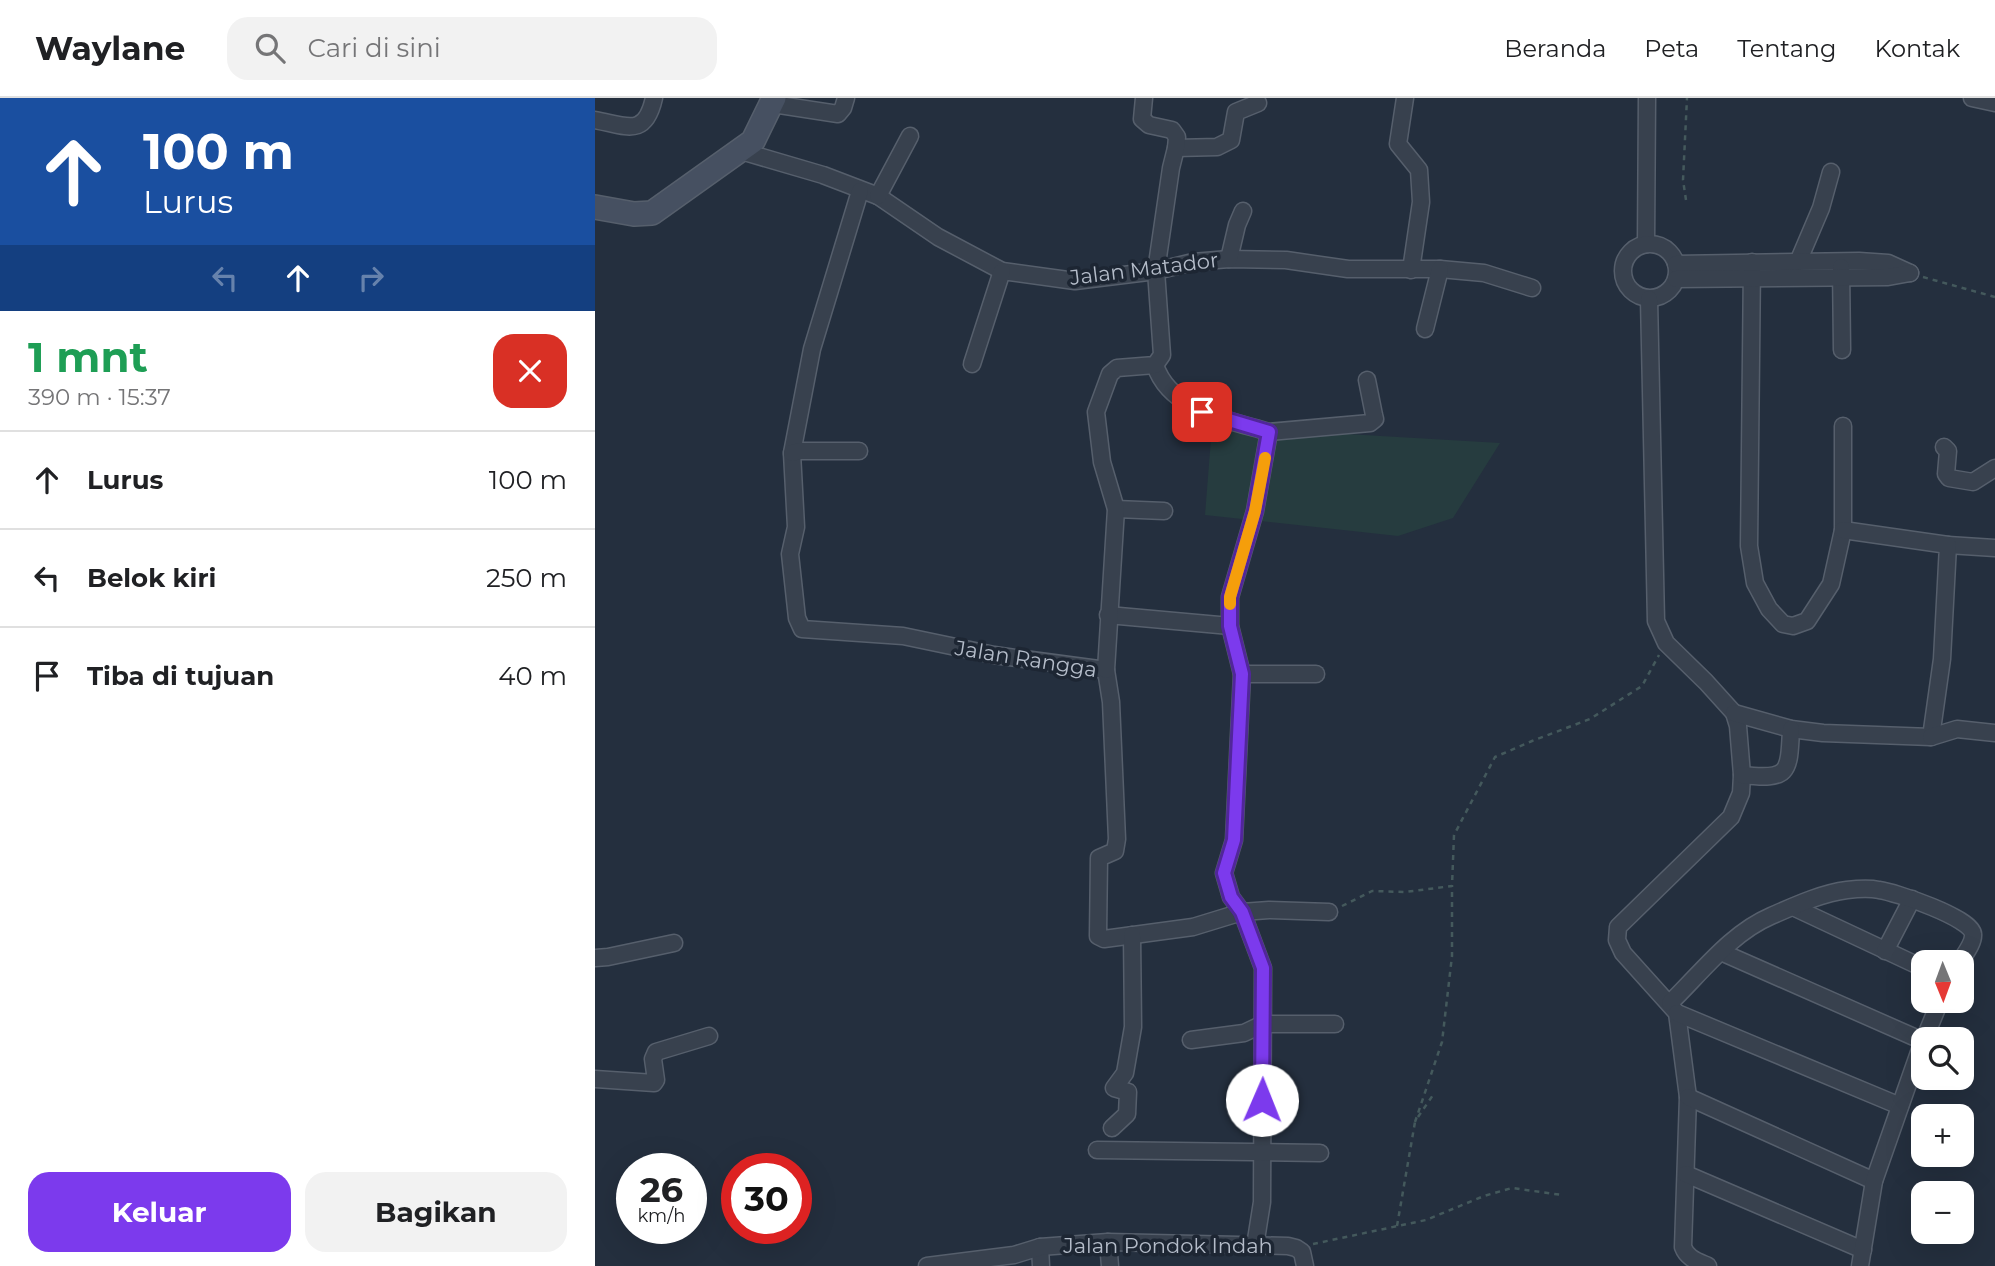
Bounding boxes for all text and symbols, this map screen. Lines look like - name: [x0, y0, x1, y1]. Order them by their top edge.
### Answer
- search box: [227, 17, 717, 80]
- text: Waylane: [35, 28, 185, 68]
- icon: search: [251, 29, 289, 67]
- text: Cari di sini: [307, 32, 441, 64]
- text: Beranda: [1504, 34, 1606, 63]
- text: Peta: [1644, 34, 1699, 63]
- text: Tentang: [1737, 34, 1836, 63]
- text: Kontak: [1874, 34, 1960, 63]
- text: 100 m: [143, 122, 294, 181]
- icon: ahead: [28, 126, 119, 217]
- text: Lurus: [143, 182, 233, 221]
- street label: Jalan Matador: [1067, 247, 1220, 290]
- icon: left: [206, 259, 244, 297]
- icon: ahead: [279, 259, 317, 297]
- icon: right: [352, 259, 390, 297]
- text: 1 mnt: [28, 331, 148, 383]
- button: close: [493, 334, 567, 408]
- pin: [1172, 382, 1232, 442]
- text: 390 m · 15:37: [28, 383, 171, 411]
- icon: arrive: [1183, 393, 1221, 431]
- icon: ahead: [28, 461, 66, 499]
- text: Lurus: [87, 464, 163, 496]
- text: 100 m: [489, 464, 567, 496]
- icon: left: [28, 559, 66, 597]
- text: Belok kiri: [87, 562, 216, 594]
- text: 250 m: [486, 562, 567, 594]
- street label: Jalan Rangga: [952, 635, 1099, 682]
- icon: arrive: [28, 657, 66, 695]
- text: Tiba di tujuan: [87, 660, 274, 692]
- text: 40 m: [498, 660, 567, 692]
- north arrow: [1911, 950, 1974, 1013]
- map controls: [1911, 950, 1974, 1244]
- button: search: [1911, 1027, 1974, 1090]
- position arrow: [1225, 1063, 1299, 1137]
- button: +: [1911, 1104, 1974, 1167]
- speed limit sign: 30: [721, 1153, 812, 1244]
- text: 26: [640, 1168, 683, 1211]
- button: Keluar: [28, 1172, 291, 1252]
- button: Bagikan: [305, 1172, 567, 1252]
- button: −: [1911, 1181, 1974, 1244]
- text: km/h: [637, 1205, 686, 1227]
- street label: Jalan Pondok Indah: [1062, 1233, 1273, 1258]

